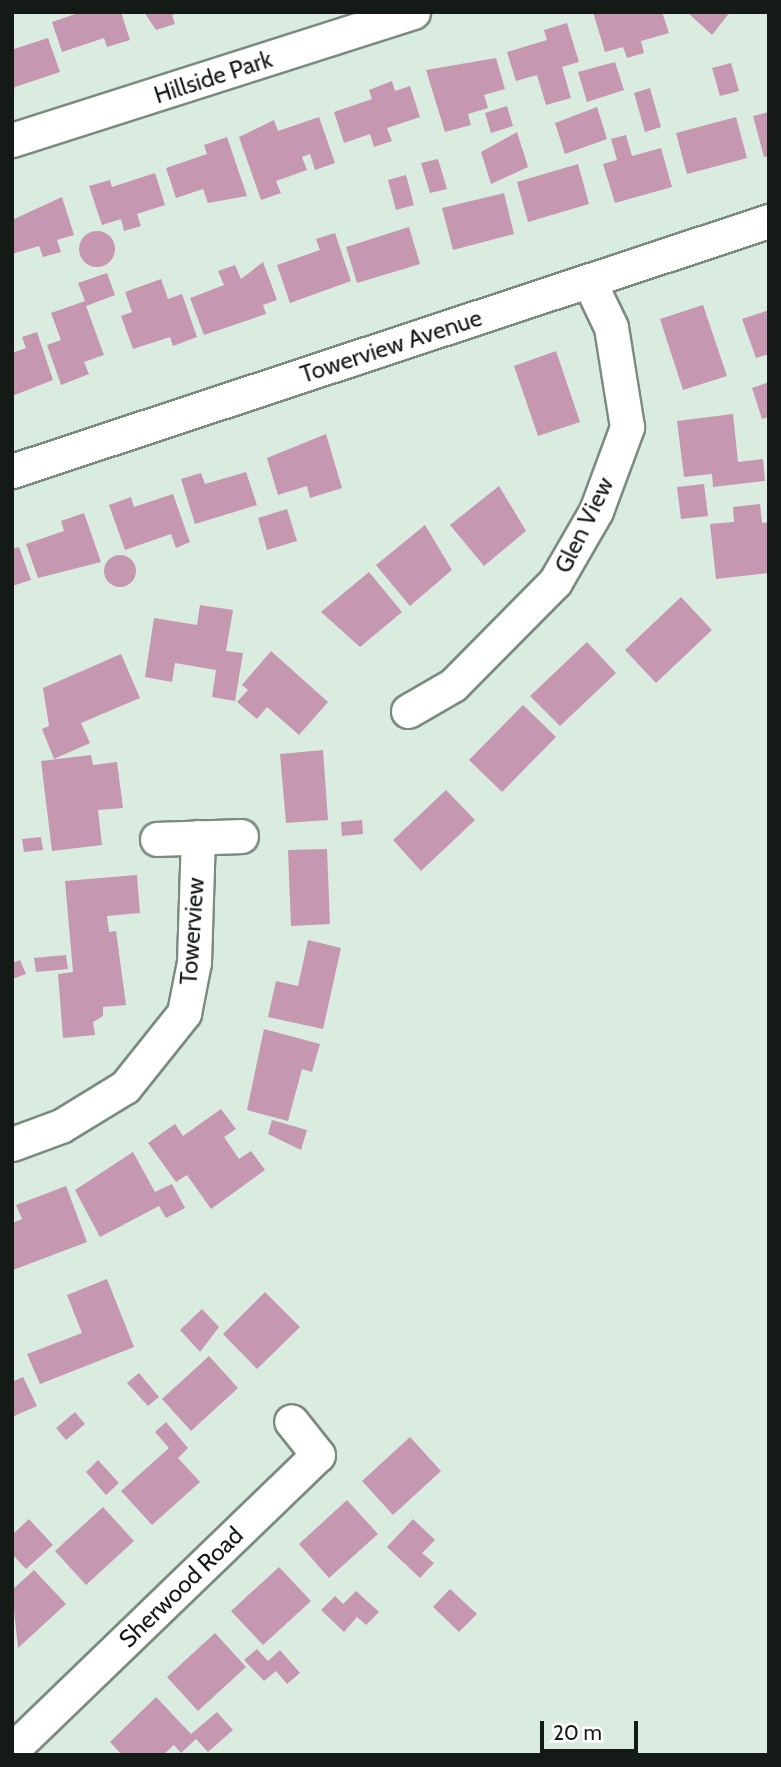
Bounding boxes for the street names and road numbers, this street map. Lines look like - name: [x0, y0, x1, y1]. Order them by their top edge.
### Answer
- street label: Hillside Park: [150, 44, 276, 110]
- street label: Towerview Avenue: [297, 303, 485, 389]
- street label: Glen View: [548, 472, 620, 578]
- street label: Towerview: [174, 876, 210, 986]
- street label: Sherwood Road: [113, 1521, 249, 1653]

